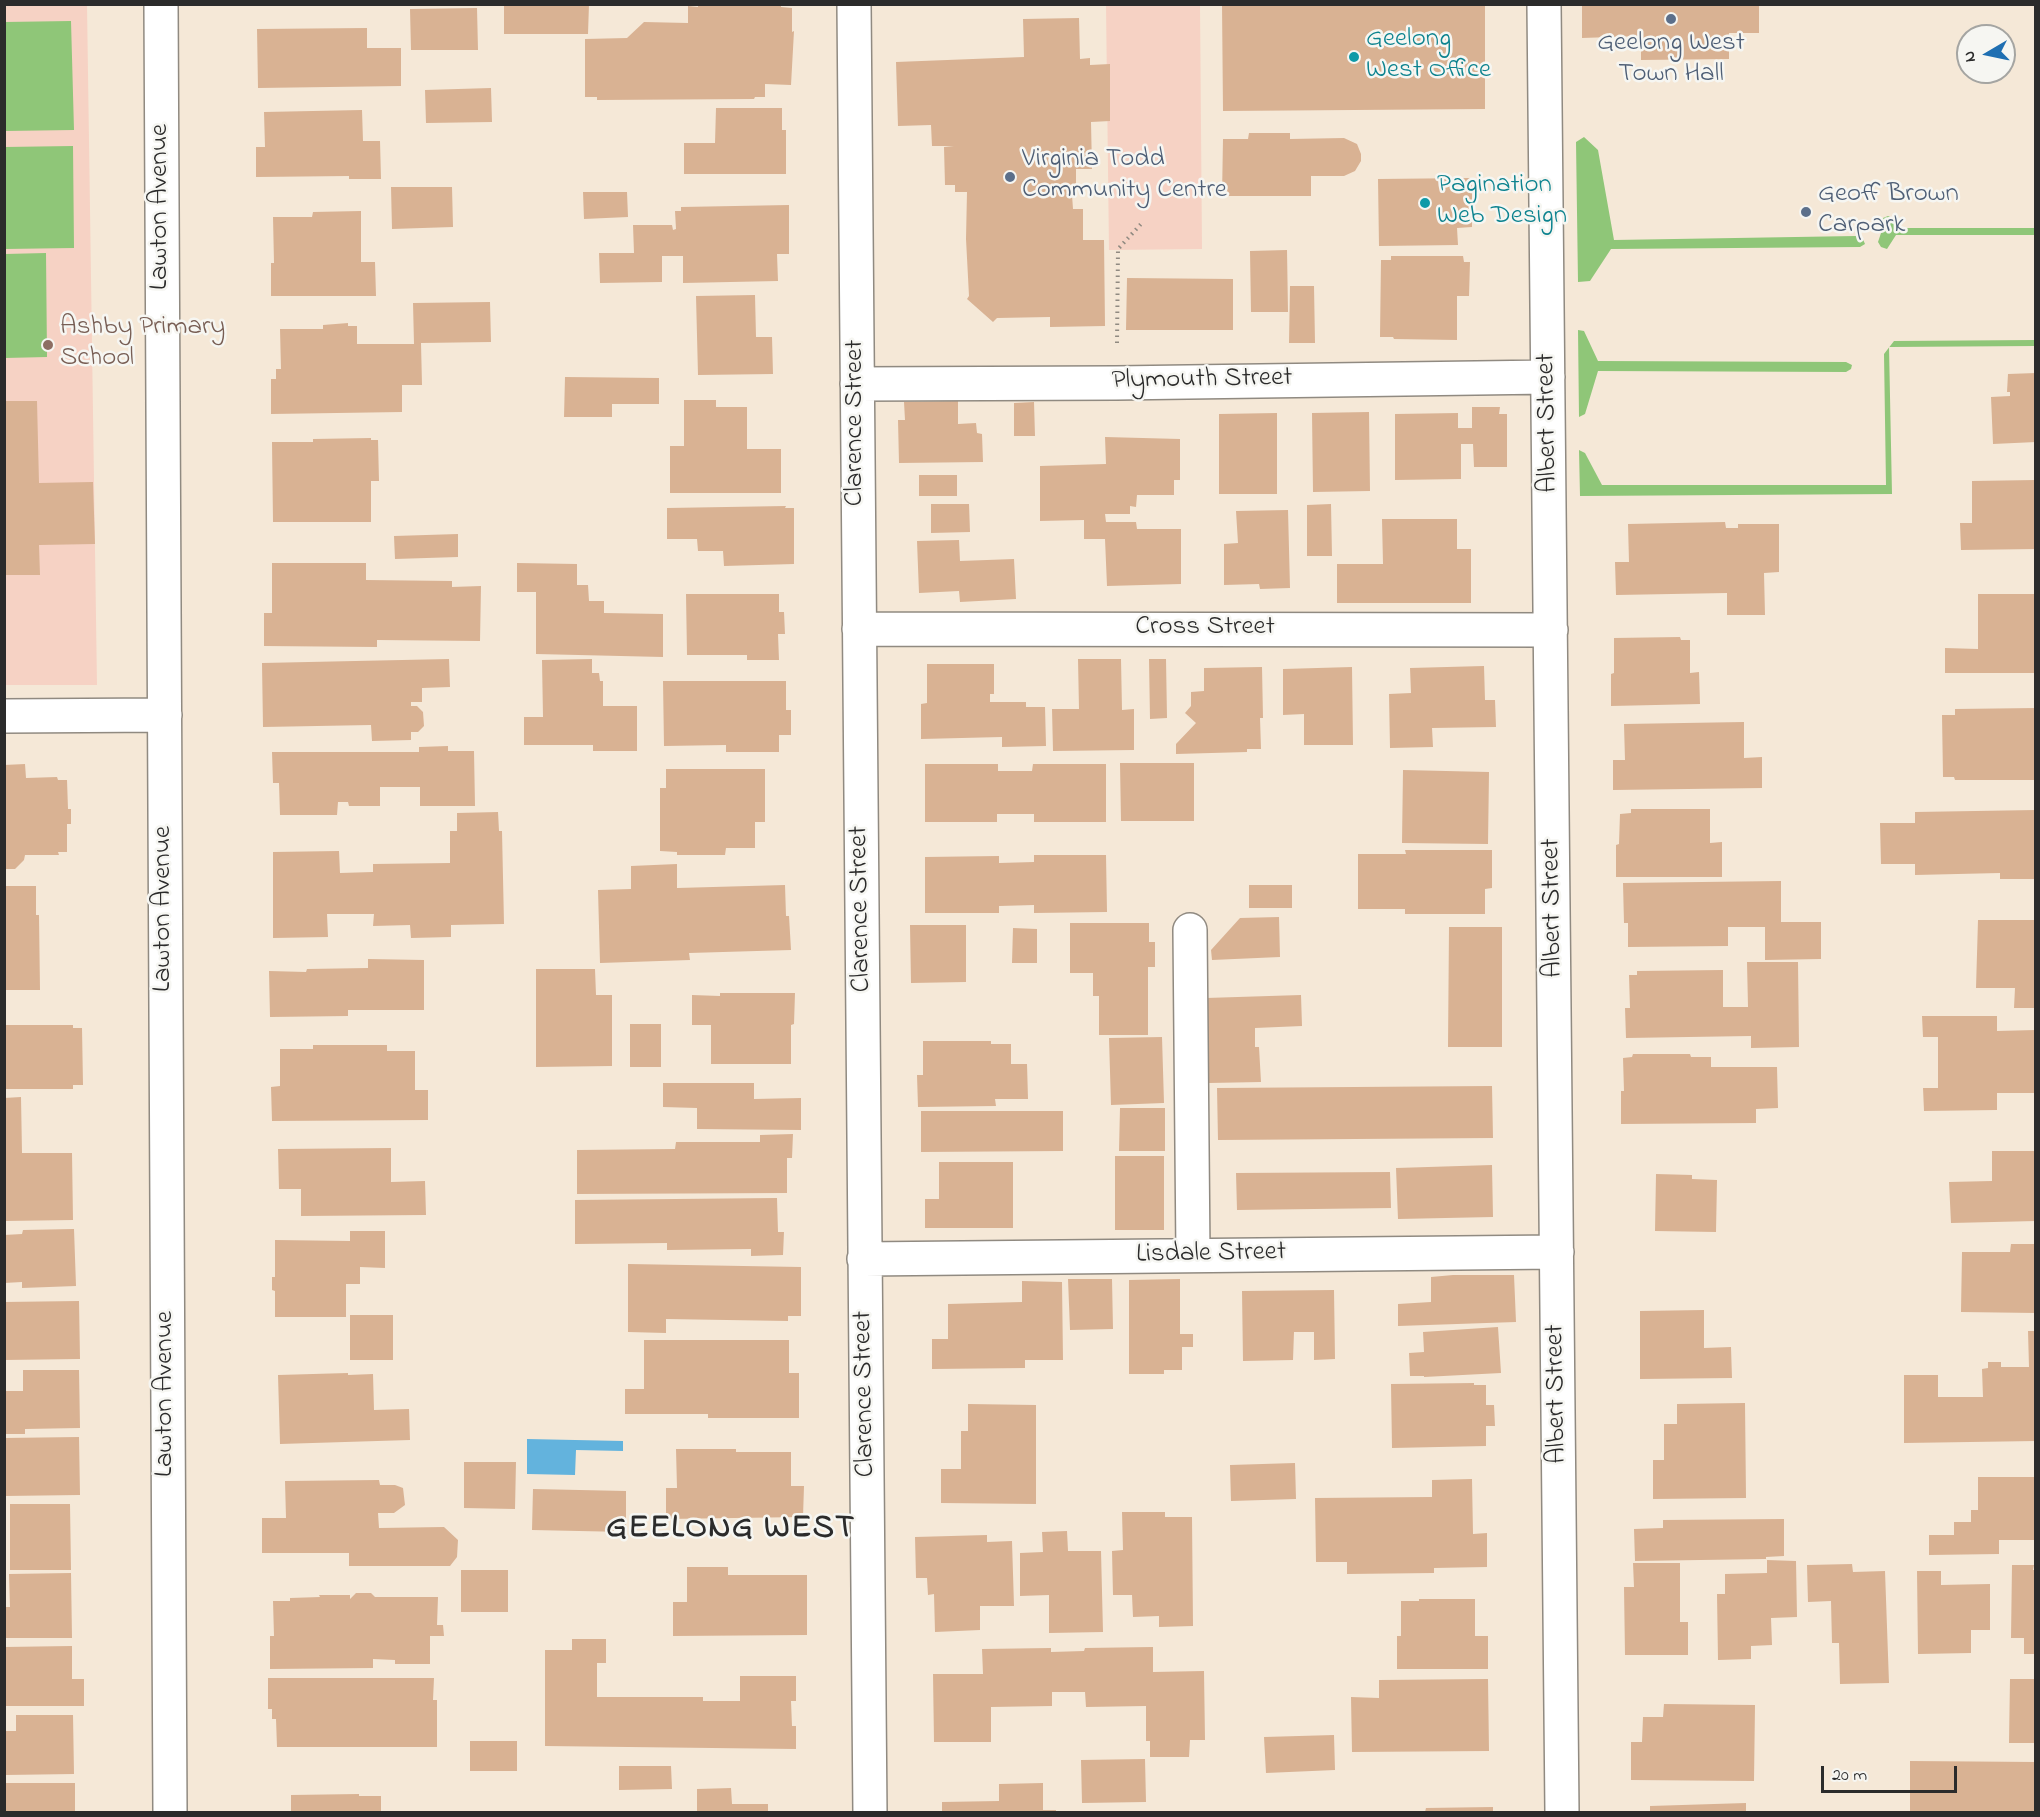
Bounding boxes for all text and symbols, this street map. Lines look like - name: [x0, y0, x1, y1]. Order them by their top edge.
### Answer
- marker: Geelong West Town Hall: [1664, 12, 1678, 26]
- north arrow: [1956, 24, 2016, 84]
- place label: Geelong West Office: [1366, 25, 1491, 88]
- place label: Geelong West Town Hall: [1597, 29, 1745, 92]
- text: N: [1957, 49, 1983, 64]
- marker: Geelong West Office: [1347, 50, 1361, 64]
- street label: Lawton Avenue: [146, 124, 178, 290]
- place label: Virginia Todd Community Centre: [1022, 145, 1227, 208]
- marker: Virginia Todd Community Centre: [1003, 170, 1017, 184]
- place label: Pagination Web Design: [1437, 171, 1567, 234]
- place label: Geoff Brown Carpark: [1818, 180, 1959, 243]
- marker: Pagination Web Design: [1418, 196, 1432, 210]
- marker: Geoff Brown Carpark: [1799, 205, 1813, 219]
- place label: Ashby Primary School: [60, 313, 225, 376]
- marker: Ashby Primary School: [41, 338, 55, 352]
- street label: Clarence Street: [841, 340, 873, 506]
- street label: Albert Street: [1532, 353, 1566, 493]
- street label: Plymouth Street: [1111, 363, 1293, 399]
- street label: Cross Street: [1135, 613, 1275, 645]
- street label: Clarence Street: [844, 825, 880, 993]
- street label: Lawton Avenue: [149, 826, 181, 992]
- street label: Albert Street: [1537, 838, 1571, 978]
- street label: Lisdale Street: [1136, 1237, 1286, 1273]
- street label: Clarence Street: [848, 1310, 884, 1478]
- street label: Lawton Avenue: [151, 1311, 183, 1477]
- street label: Albert Street: [1541, 1324, 1575, 1464]
- district label: GEELONG WEST: [606, 1511, 856, 1551]
- scale bar: [1824, 1754, 1960, 1792]
- text: 20 m: [1832, 1763, 1867, 1789]

